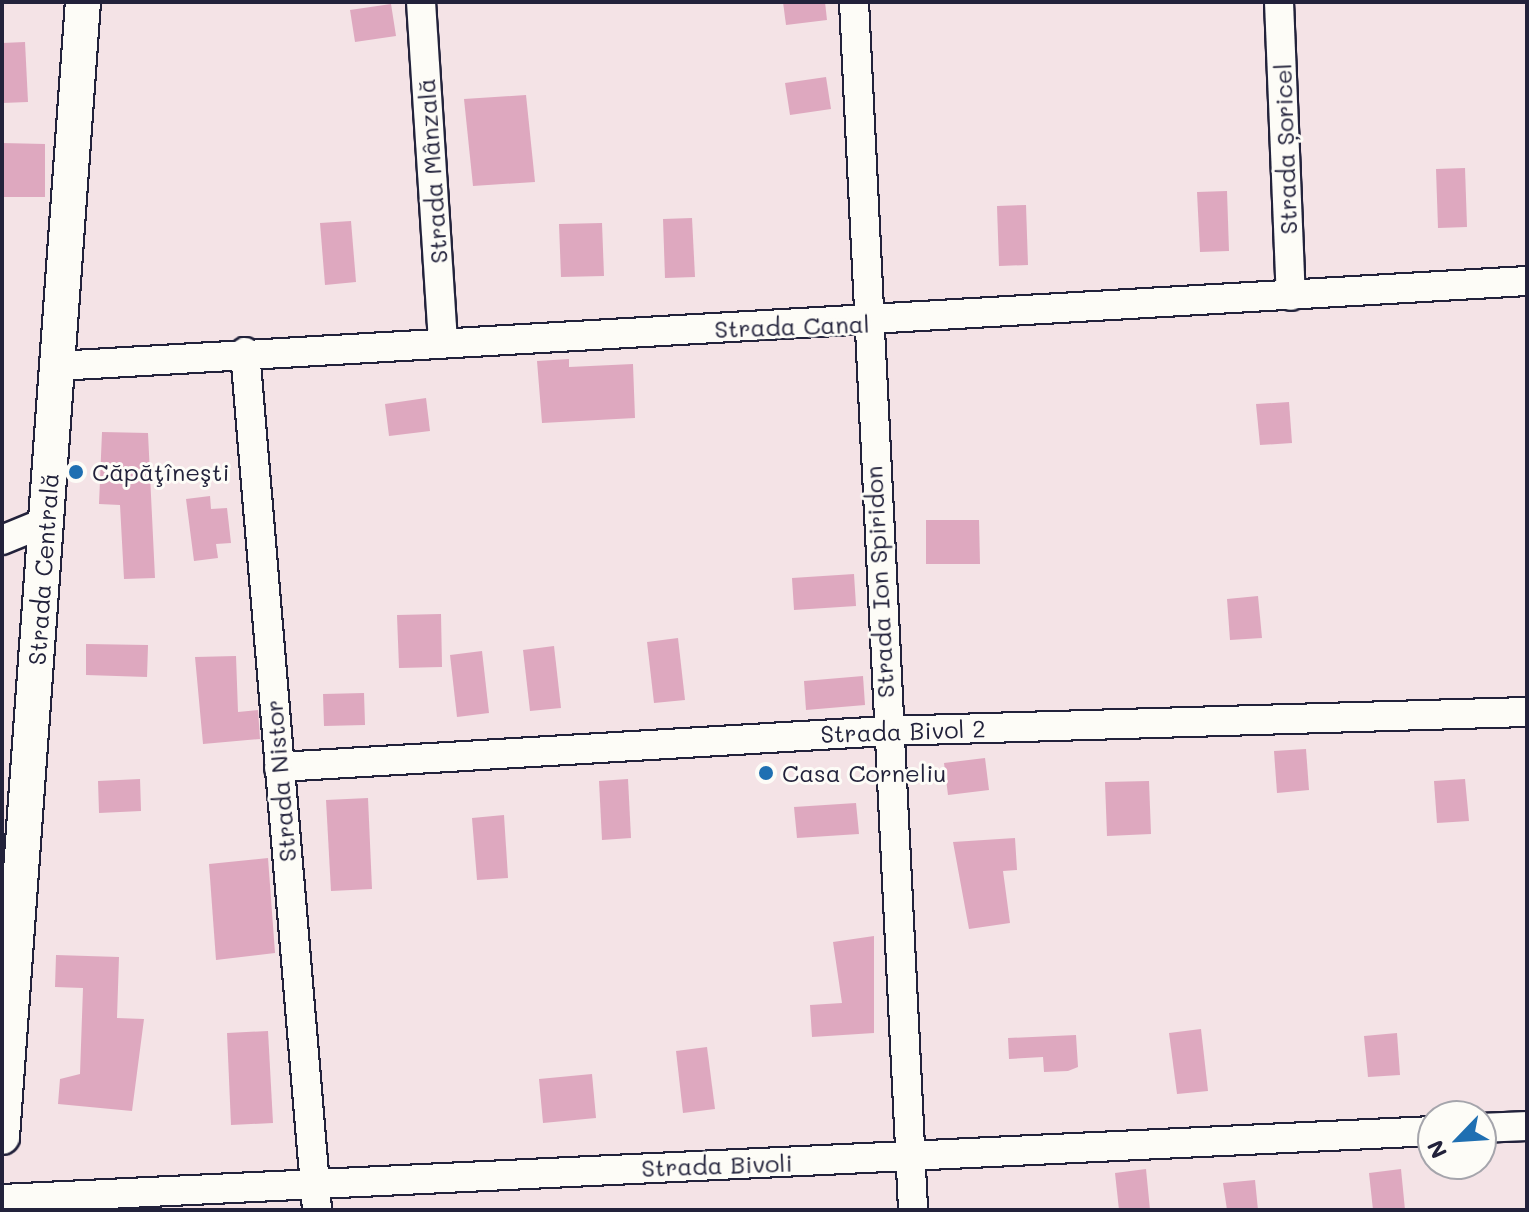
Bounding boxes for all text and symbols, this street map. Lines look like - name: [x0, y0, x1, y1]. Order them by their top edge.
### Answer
- street label: Strada Șoricel: [1268, 63, 1302, 235]
- street label: Strada Mânzală: [411, 77, 453, 265]
- street label: Strada Canal: [714, 309, 870, 343]
- place label: Căpăţîneşti: [92, 458, 230, 486]
- marker: Căpăţîneşti: [67, 463, 85, 481]
- street label: Strada Ion Spiridon: [859, 465, 899, 699]
- street label: Strada Centrală: [22, 472, 64, 666]
- street label: Strada Nistor: [259, 699, 301, 863]
- street label: Strada Bivol 2: [820, 714, 986, 748]
- place label: Casa Corneliu: [782, 759, 946, 787]
- marker: Casa Corneliu: [757, 764, 775, 782]
- north arrow: [1417, 1100, 1497, 1180]
- text: N: [1420, 1136, 1453, 1163]
- street label: Strada Bivoli: [641, 1148, 793, 1182]

